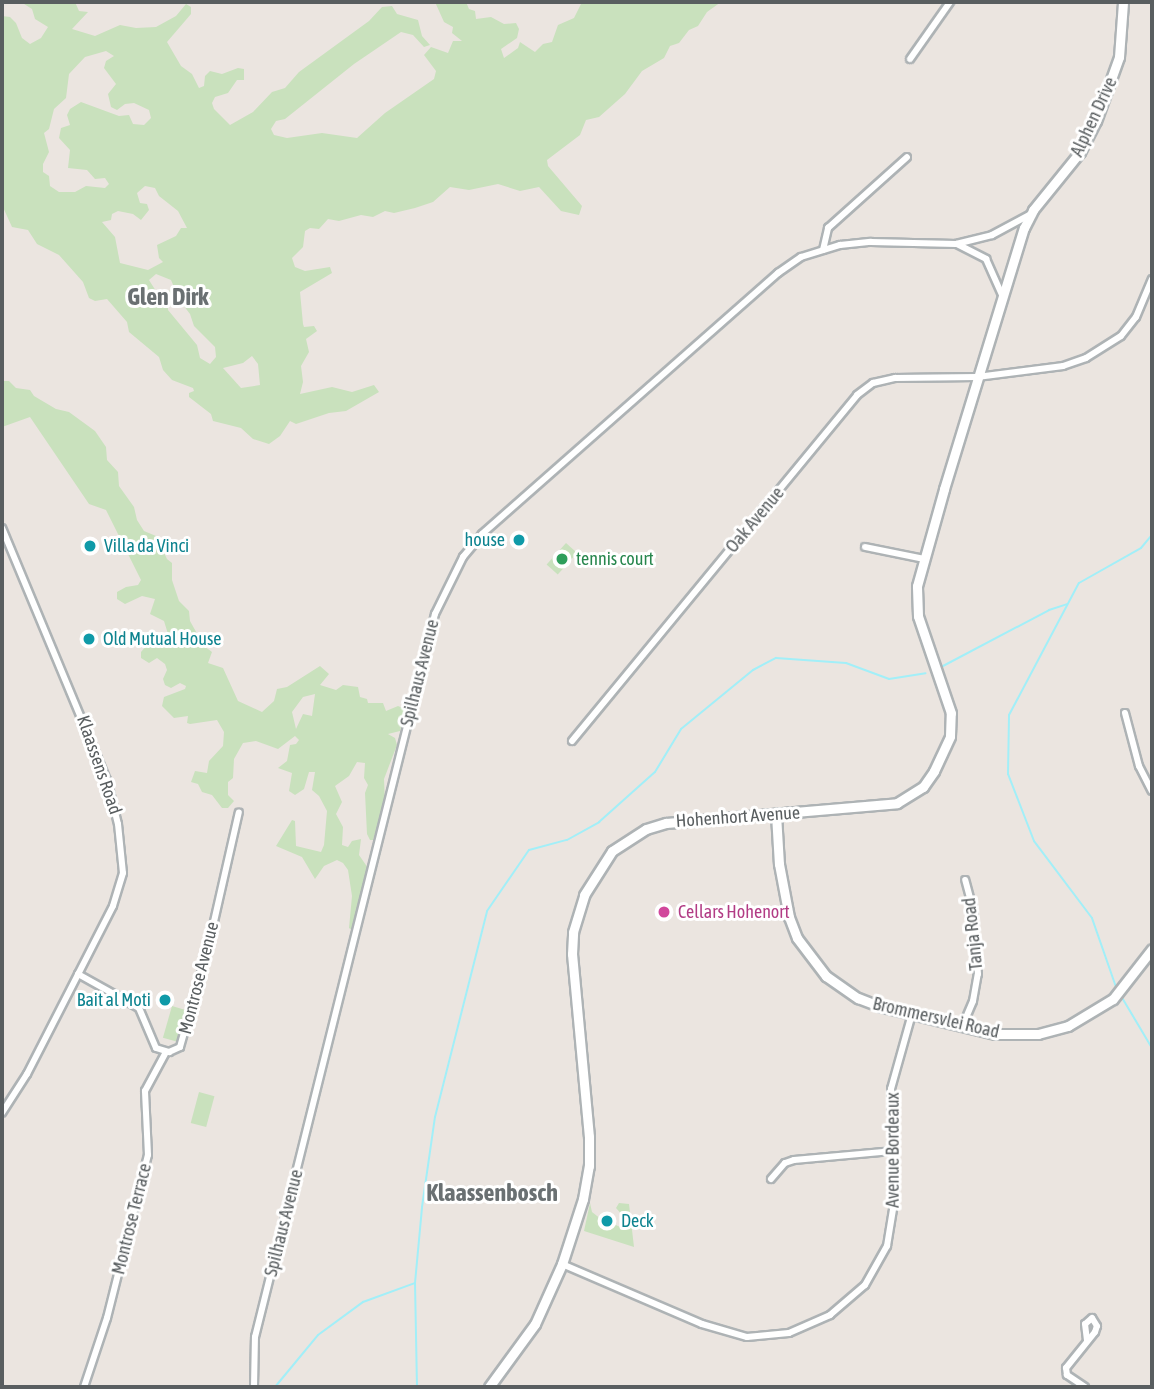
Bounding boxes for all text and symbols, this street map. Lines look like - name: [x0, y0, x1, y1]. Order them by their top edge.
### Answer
- street label: Alphen Drive: [1066, 74, 1122, 160]
- district label: Glen Dirk: [127, 283, 209, 311]
- street label: Oak Avenue: [721, 483, 789, 557]
- place label: house: [465, 529, 505, 551]
- marker: house: [511, 532, 527, 548]
- place label: Villa da Vinci: [104, 535, 189, 557]
- marker: Villa da Vinci: [82, 538, 98, 554]
- place label: tennis court: [576, 548, 654, 570]
- marker: tennis court: [554, 551, 570, 567]
- street label: Spilhaus Avenue: [396, 617, 444, 729]
- place label: Old Mutual House: [103, 628, 221, 650]
- marker: Old Mutual House: [81, 631, 97, 647]
- street label: Klaassens Road: [72, 713, 126, 817]
- street label: Hohenhort Avenue: [675, 802, 801, 832]
- street label: Tanja Road: [958, 897, 988, 971]
- place label: Cellars Hohenort: [678, 901, 790, 923]
- marker: Cellars Hohenort: [656, 904, 672, 920]
- street label: Montrose Avenue: [175, 920, 223, 1036]
- place label: Bait al Moti: [77, 989, 151, 1011]
- marker: Bait al Moti: [157, 992, 173, 1008]
- street label: Brommersvlei Road: [871, 993, 1001, 1043]
- street label: Avenue Bordeaux: [882, 1092, 904, 1208]
- street label: Montrose Terrace: [108, 1161, 156, 1277]
- street label: Spilhaus Avenue: [260, 1167, 308, 1279]
- district label: Klaassenbosch: [426, 1179, 558, 1207]
- place label: Deck: [621, 1210, 654, 1232]
- marker: Deck: [599, 1213, 615, 1229]

